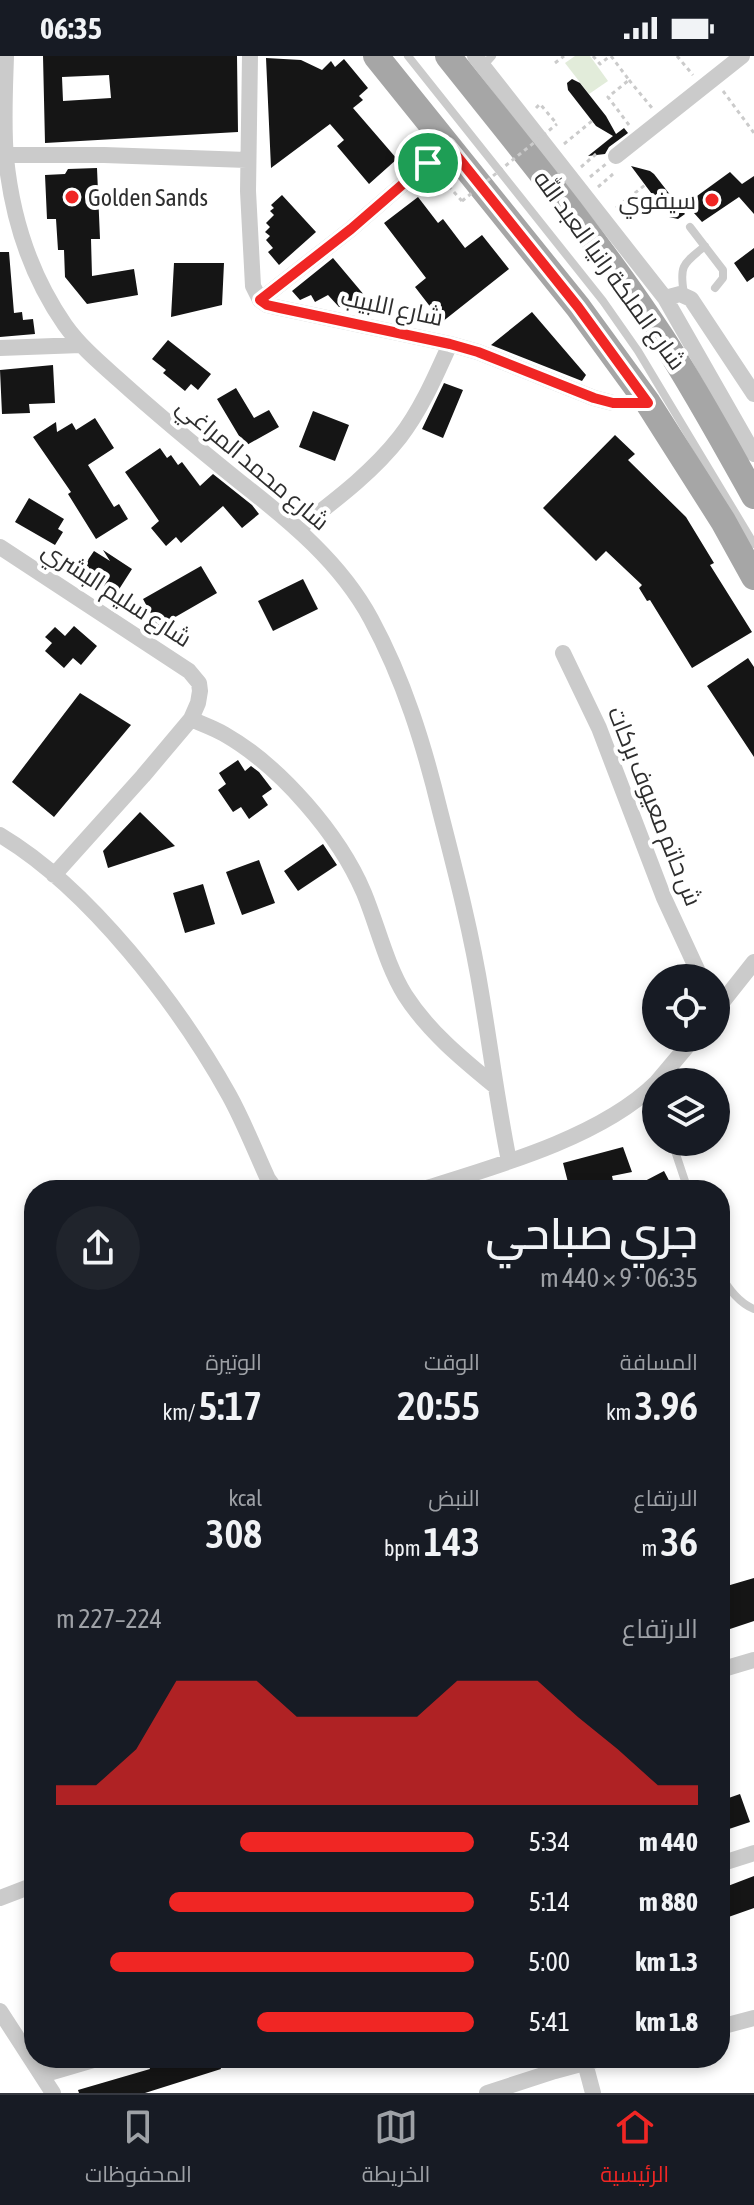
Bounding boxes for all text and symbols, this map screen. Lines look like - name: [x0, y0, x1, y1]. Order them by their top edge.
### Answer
- text: 06:35: [40, 11, 102, 45]
- pin: [394, 129, 462, 197]
- icon: arrive: [406, 141, 450, 185]
- street label: شارع الملكة رانيا العبد الله: [526, 164, 693, 376]
- place label: Golden Sands: [88, 184, 208, 211]
- place label: سيفوي: [618, 187, 696, 219]
- marker: Golden Sands: [63, 188, 81, 206]
- marker: سيفوي: [703, 191, 721, 209]
- street label: شارع اللبيب: [338, 283, 446, 334]
- street label: شارع محمد المراغي: [168, 392, 335, 540]
- street label: شارع سليم البشري: [35, 536, 197, 656]
- street label: ش حاتم معيوف بركات: [600, 702, 707, 911]
- map controls: [642, 964, 730, 1156]
- button: locate: [642, 964, 730, 1052]
- button: layers: [642, 1068, 730, 1156]
- button: share: [56, 1206, 140, 1290]
- text: جري صباحي: [486, 1208, 698, 1258]
- text: 06:35 · 9 × 440 m: [540, 1263, 698, 1293]
- text: الوتيرة: [206, 1349, 262, 1375]
- text: الوقت: [424, 1349, 480, 1375]
- text: المسافة: [620, 1349, 698, 1375]
- text: 5:17: [198, 1383, 262, 1428]
- text: 20:55: [397, 1383, 480, 1428]
- text: 3.96: [634, 1383, 698, 1428]
- text: /km: [162, 1399, 198, 1425]
- text: km: [606, 1399, 634, 1425]
- text: kcal: [229, 1485, 262, 1511]
- text: النبض: [428, 1485, 480, 1511]
- text: الارتفاع: [634, 1485, 698, 1511]
- text: 308: [206, 1511, 262, 1556]
- text: 143: [424, 1519, 480, 1564]
- text: 36: [660, 1519, 698, 1564]
- text: bpm: [384, 1535, 424, 1561]
- text: m: [642, 1535, 660, 1561]
- text: 224–227 m: [56, 1604, 162, 1634]
- text: الارتفاع: [622, 1614, 698, 1644]
- text: 5:34: [529, 1827, 570, 1857]
- text: 440 m: [639, 1827, 698, 1857]
- text: 5:14: [529, 1887, 570, 1917]
- text: 880 m: [639, 1887, 698, 1917]
- text: 5:00: [528, 1947, 570, 1977]
- text: 1.3 km: [635, 1947, 698, 1977]
- text: 5:41: [529, 2007, 570, 2037]
- text: 1.8 km: [635, 2007, 698, 2037]
- tab: المحفوظات: [85, 2105, 192, 2195]
- tab: الخريطة: [362, 2105, 430, 2195]
- tab: الرئيسية: [600, 2105, 669, 2195]

